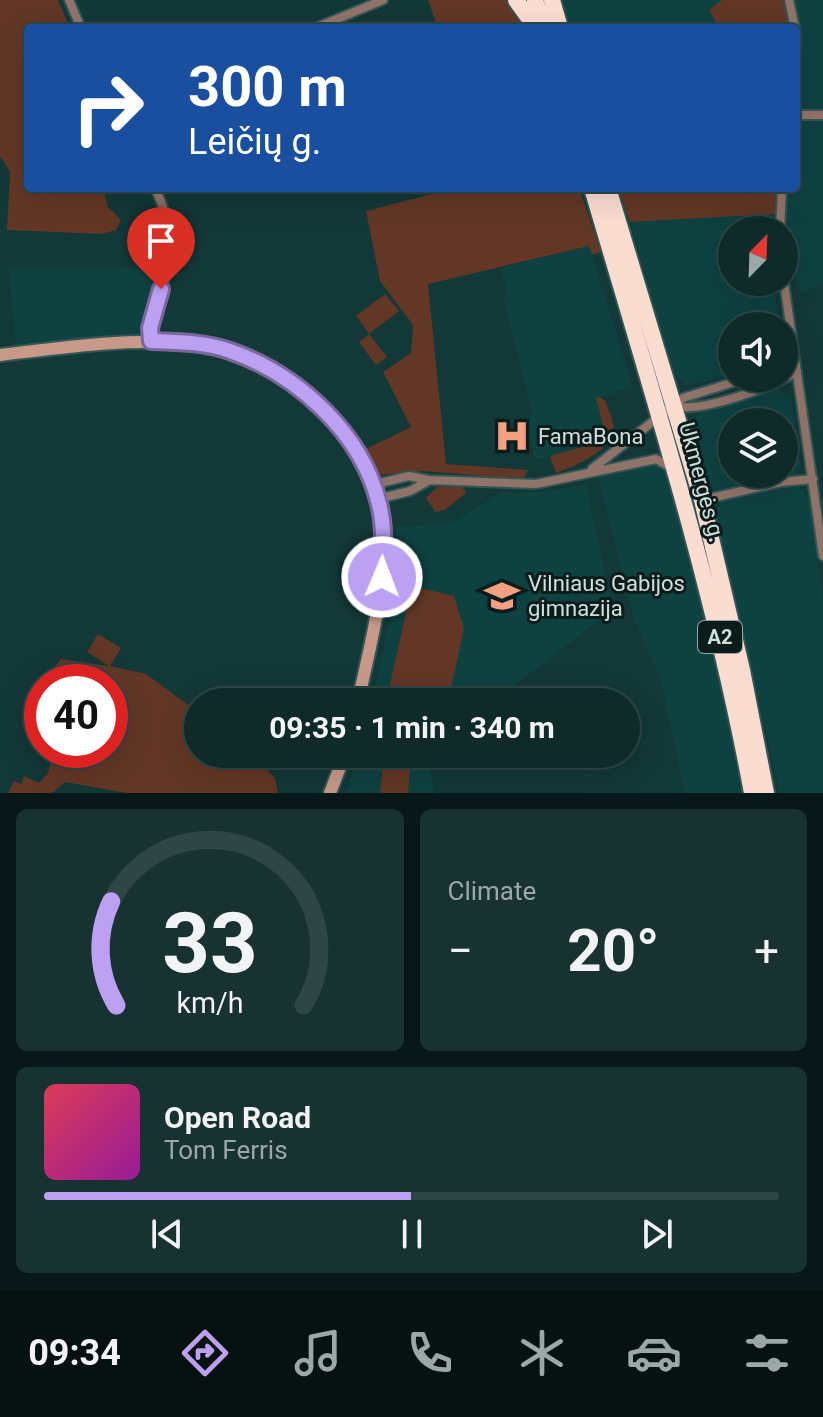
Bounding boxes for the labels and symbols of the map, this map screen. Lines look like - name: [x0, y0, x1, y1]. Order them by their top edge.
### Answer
- pin: [127, 207, 195, 289]
- north arrow: [718, 216, 798, 296]
- hospital icon: FamaBona: [493, 417, 531, 455]
- street label: Ukmergės g.: [674, 420, 730, 544]
- place label: FamaBona: [538, 424, 643, 449]
- position arrow: [340, 535, 424, 619]
- place label: Vilniaus Gabijos gimnazija: [528, 571, 685, 621]
- school or university icon: Vilniaus Gabijos gimnazija: [483, 577, 521, 615]
- road number: A2: [698, 621, 742, 653]
- speed limit sign: 40: [24, 664, 128, 768]

